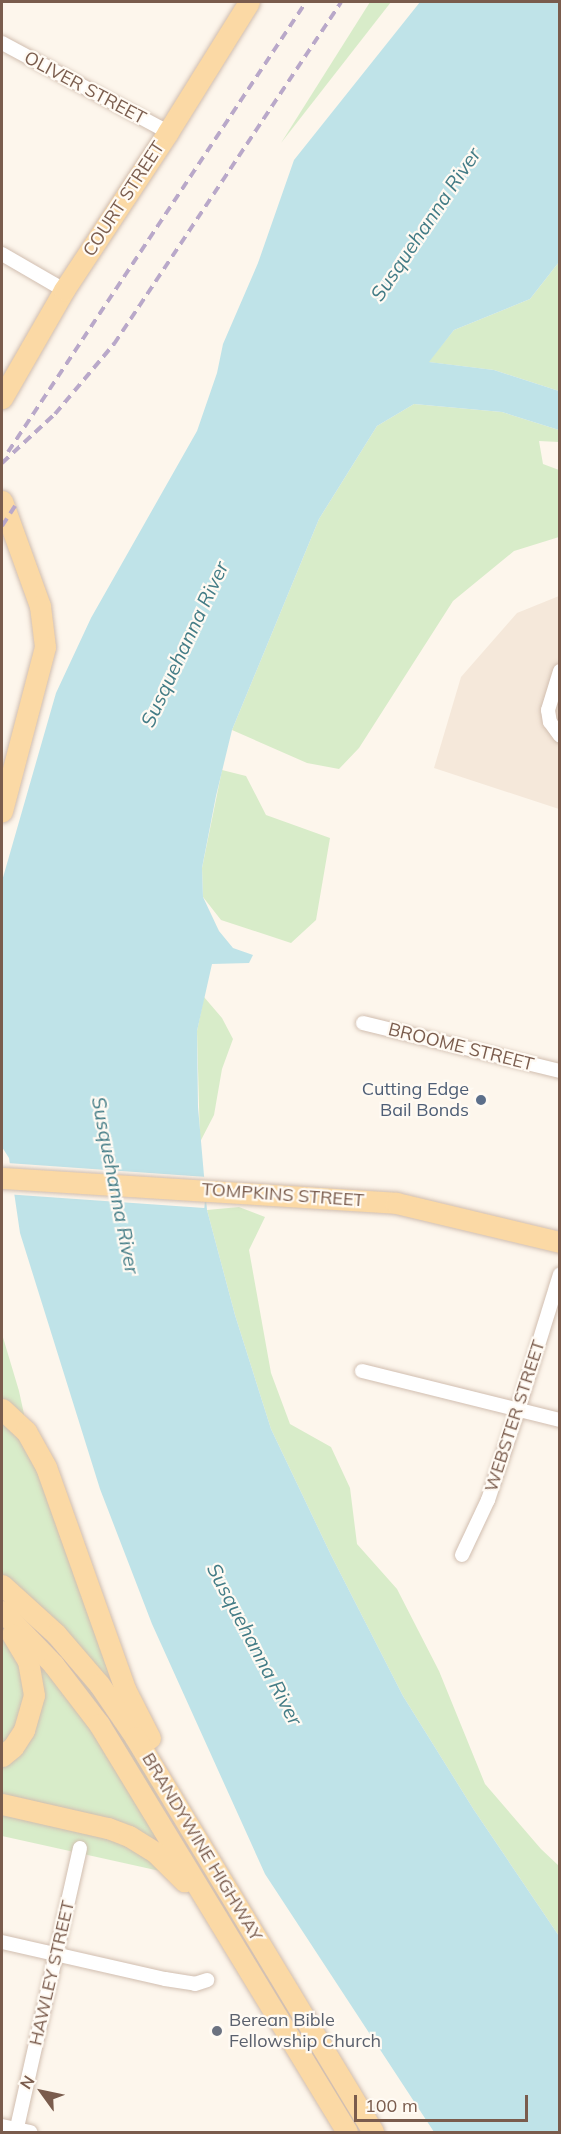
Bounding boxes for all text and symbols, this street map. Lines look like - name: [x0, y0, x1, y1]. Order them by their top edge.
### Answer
- street label: OLIVER STREET: [20, 47, 150, 129]
- street label: COURT STREET: [79, 137, 169, 261]
- water label: Susquehanna River: [365, 143, 485, 305]
- water label: Susquehanna River: [135, 557, 233, 731]
- street label: BROOME STREET: [386, 1018, 536, 1076]
- place label: Cutting Edge Bail Bonds: [362, 1079, 469, 1122]
- marker: Cutting Edge Bail Bonds: [474, 1093, 488, 1107]
- water label: Susquehanna River: [87, 1094, 145, 1276]
- street label: TOMPKINS STREET: [201, 1179, 365, 1211]
- street label: WEBSTER STREET: [480, 1337, 550, 1495]
- water label: Susquehanna River: [202, 1559, 308, 1729]
- street label: BRANDYWINE HIGHWAY: [137, 1749, 267, 1945]
- street label: HAWLEY STREET: [25, 1898, 79, 2048]
- place label: Berean Bible Fellowship Church: [229, 2010, 381, 2052]
- marker: Berean Bible Fellowship Church: [210, 2024, 224, 2038]
- north arrow: [12, 2062, 72, 2122]
- text: N: [15, 2072, 39, 2093]
- scale bar: [357, 2083, 531, 2121]
- text: 100 m: [365, 2094, 418, 2117]

